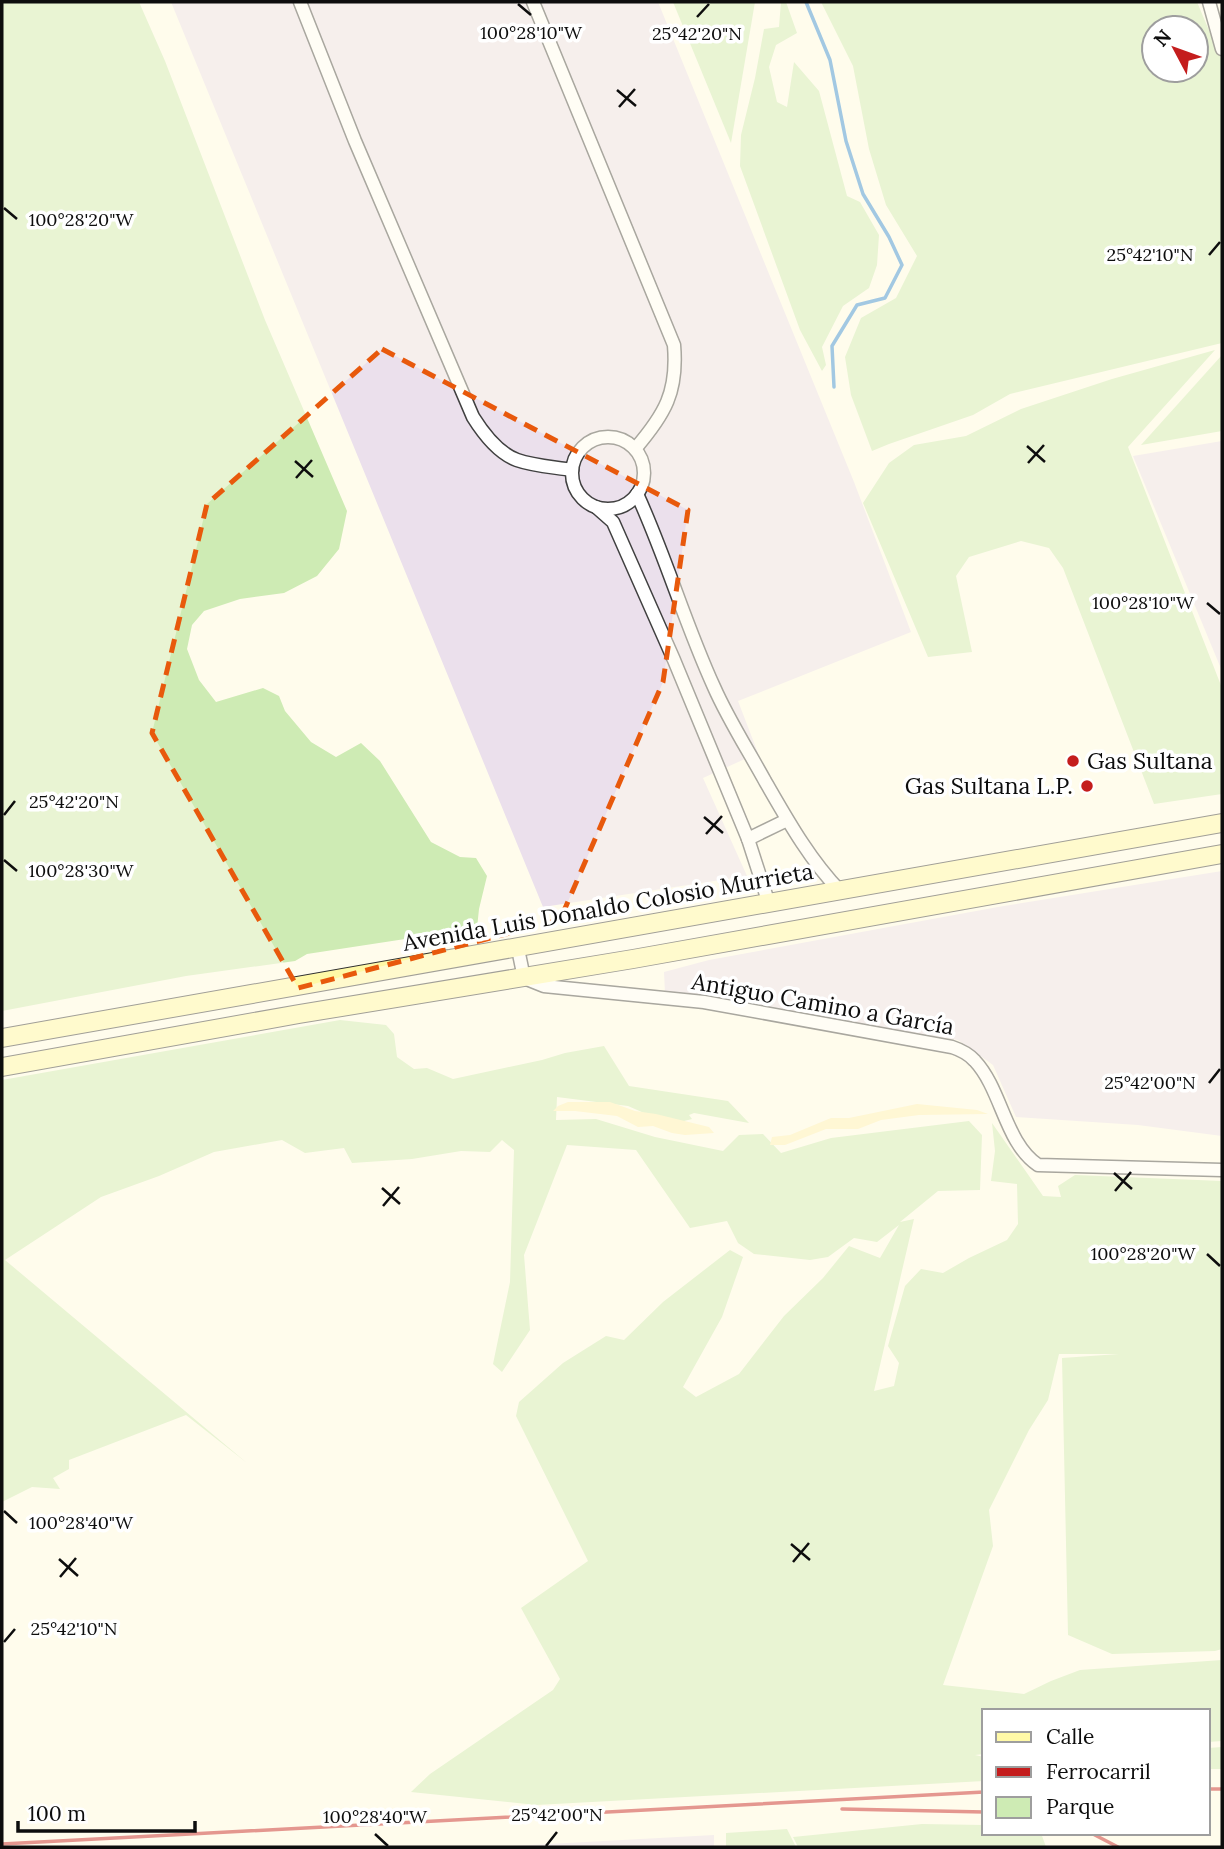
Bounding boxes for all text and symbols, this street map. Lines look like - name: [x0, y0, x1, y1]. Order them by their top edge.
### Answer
- north arrow: [1140, 14, 1210, 84]
- text: 100°28'10"W: [480, 21, 583, 44]
- text: 25°42'20"N: [652, 22, 742, 45]
- text: N: [1148, 24, 1176, 51]
- text: 100°28'20"W: [29, 208, 134, 231]
- text: 25°42'10"N: [1106, 243, 1194, 266]
- text: 100°28'10"W: [1092, 591, 1195, 614]
- place label: Gas Sultana: [1087, 746, 1213, 775]
- marker: Gas Sultana: [1065, 753, 1081, 769]
- place label: Gas Sultana L.P.: [905, 771, 1073, 800]
- marker: Gas Sultana L.P.: [1079, 778, 1095, 794]
- text: 25°42'20"N: [29, 790, 119, 813]
- street label: Avenida Luis Donaldo Colosio Murrieta: [399, 856, 816, 957]
- text: 100°28'30"W: [28, 859, 135, 882]
- street label: Antiguo Camino a García: [689, 966, 956, 1041]
- text: 25°42'00"N: [1104, 1071, 1196, 1094]
- text: 100°28'20"W: [1091, 1242, 1196, 1265]
- text: 100°28'40"W: [29, 1511, 134, 1534]
- text: 25°42'10"N: [30, 1617, 118, 1640]
- legend: [982, 1709, 1210, 1835]
- text: Calle: [1046, 1723, 1094, 1750]
- text: Ferrocarril: [1046, 1758, 1151, 1785]
- scale bar: [18, 1790, 194, 1834]
- text: Parque: [1046, 1793, 1114, 1820]
- text: 100 m: [28, 1800, 86, 1827]
- text: 25°42'00"N: [511, 1803, 603, 1826]
- text: 100°28'40"W: [323, 1805, 428, 1828]

